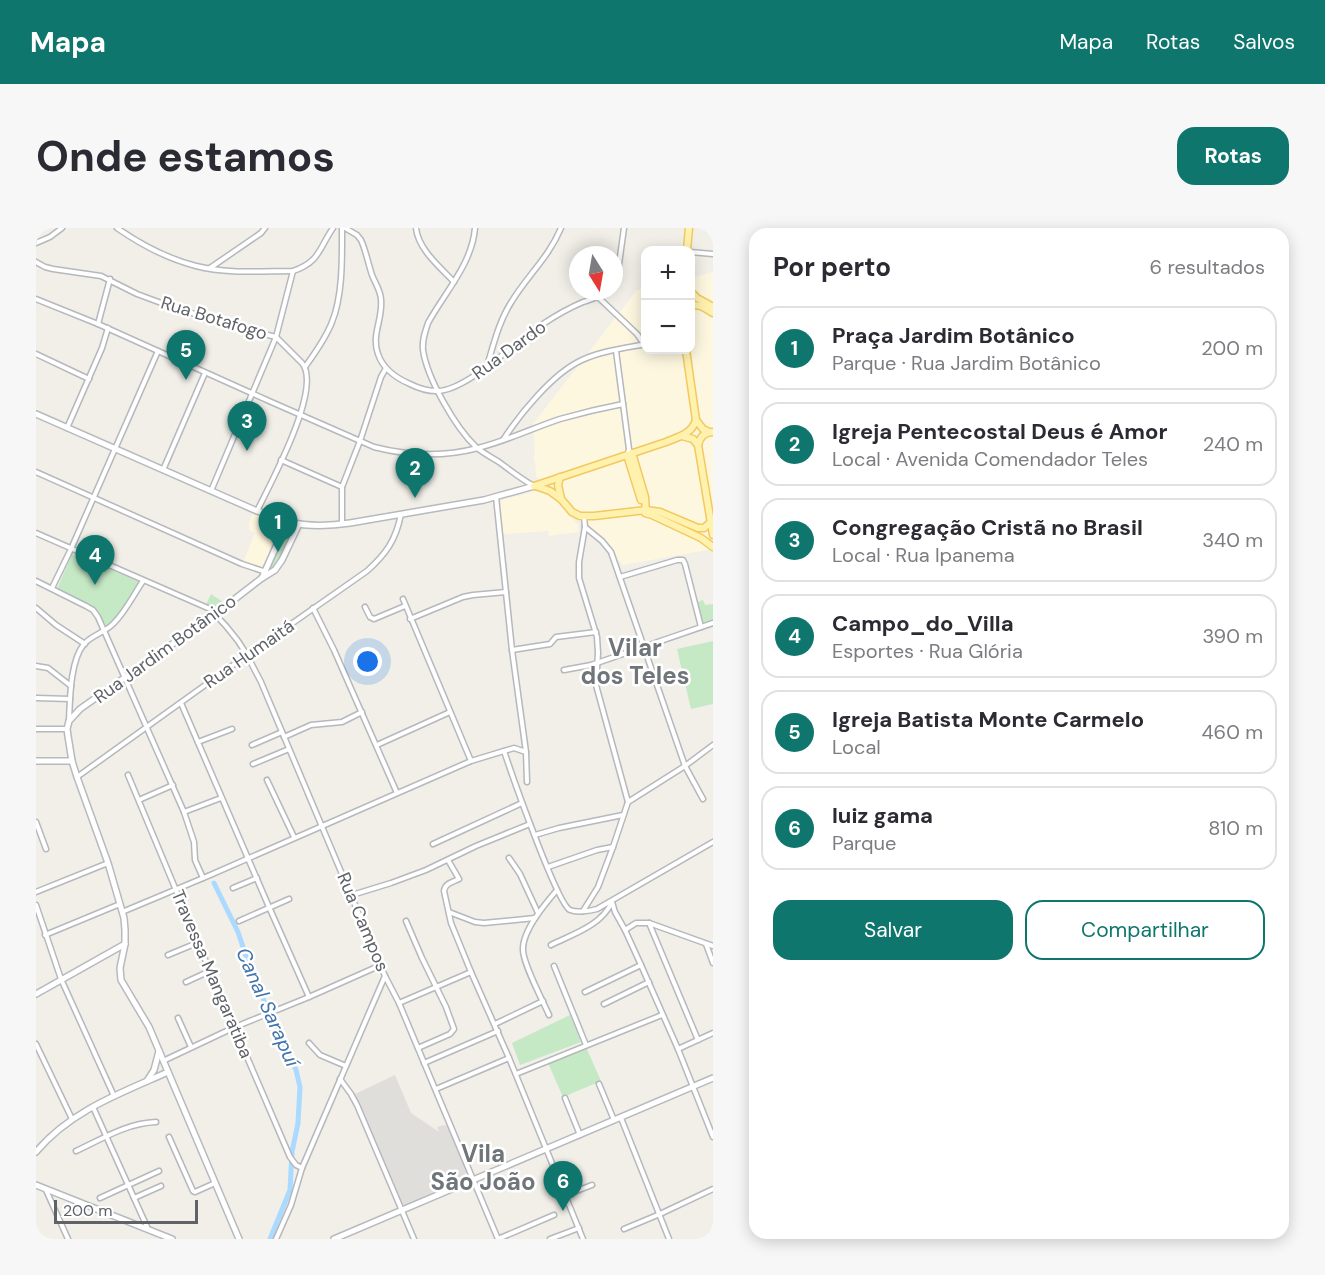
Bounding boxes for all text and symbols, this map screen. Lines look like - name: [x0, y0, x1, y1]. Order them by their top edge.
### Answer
- text: Mapa: [30, 24, 106, 61]
- text: Mapa: [1059, 28, 1113, 56]
- text: Rotas: [1146, 28, 1200, 56]
- text: Salvos: [1233, 28, 1295, 56]
- button: Rotas: [1177, 127, 1289, 185]
- text: Onde estamos: [36, 129, 335, 184]
- north arrow: [569, 246, 623, 300]
- map controls: [641, 246, 695, 354]
- button: +: [641, 246, 695, 300]
- text: Por perto: [773, 250, 891, 284]
- text: 6 resultados: [1150, 254, 1265, 280]
- street label: Rua Botafogo: [158, 290, 270, 346]
- button: −: [641, 300, 695, 354]
- street label: Rua Dardo: [467, 315, 551, 385]
- text: Praça Jardim Botânico: [832, 321, 1075, 350]
- pin: 5: [166, 330, 206, 380]
- text: 1: [791, 335, 798, 361]
- text: 200 m: [1201, 335, 1263, 361]
- text: Parque · Rua Jardim Botânico: [832, 350, 1101, 376]
- pin: 3: [228, 402, 266, 451]
- text: Igreja Pentecostal Deus é Amor: [832, 417, 1168, 446]
- text: 2: [789, 431, 800, 457]
- text: 240 m: [1203, 431, 1263, 457]
- text: Local · Avenida Comendador Teles: [832, 446, 1148, 472]
- pin: 2: [396, 448, 434, 498]
- pin: 1: [258, 502, 298, 552]
- text: Congregação Cristã no Brasil: [832, 513, 1143, 542]
- text: 3: [788, 527, 801, 553]
- text: 340 m: [1202, 527, 1263, 553]
- pin: 4: [76, 536, 114, 585]
- text: Local · Rua Ipanema: [832, 542, 1015, 568]
- street label: Rua Jardim Botânico: [89, 589, 241, 709]
- text: Campo_do_Villa: [832, 609, 1014, 638]
- street label: Rua Humaitá: [199, 614, 299, 694]
- text: 4: [788, 623, 801, 649]
- text: 390 m: [1202, 623, 1263, 649]
- district label: Vilar dos Teles: [580, 632, 690, 691]
- text: Esportes · Rua Glória: [832, 638, 1023, 664]
- your location: [353, 647, 382, 676]
- text: Igreja Batista Monte Carmelo: [832, 705, 1144, 734]
- text: 5: [788, 719, 801, 745]
- text: 460 m: [1201, 719, 1263, 745]
- text: Local: [832, 734, 881, 760]
- text: luiz gama: [832, 801, 933, 830]
- text: 6: [788, 815, 801, 841]
- text: 810 m: [1208, 815, 1263, 841]
- text: Parque: [832, 830, 896, 856]
- street label: Rua Campos: [331, 869, 395, 975]
- street label: Travessa Mangaratiba: [166, 886, 258, 1062]
- button: Salvar: [773, 900, 1013, 960]
- button: Compartilhar: [1025, 900, 1265, 960]
- water label: Canal Sarapuí: [230, 943, 306, 1072]
- district label: Vila São João: [430, 1138, 536, 1197]
- pin: 6: [544, 1162, 582, 1211]
- scale bar: [54, 1197, 198, 1224]
- text: 200 m: [63, 1200, 112, 1221]

